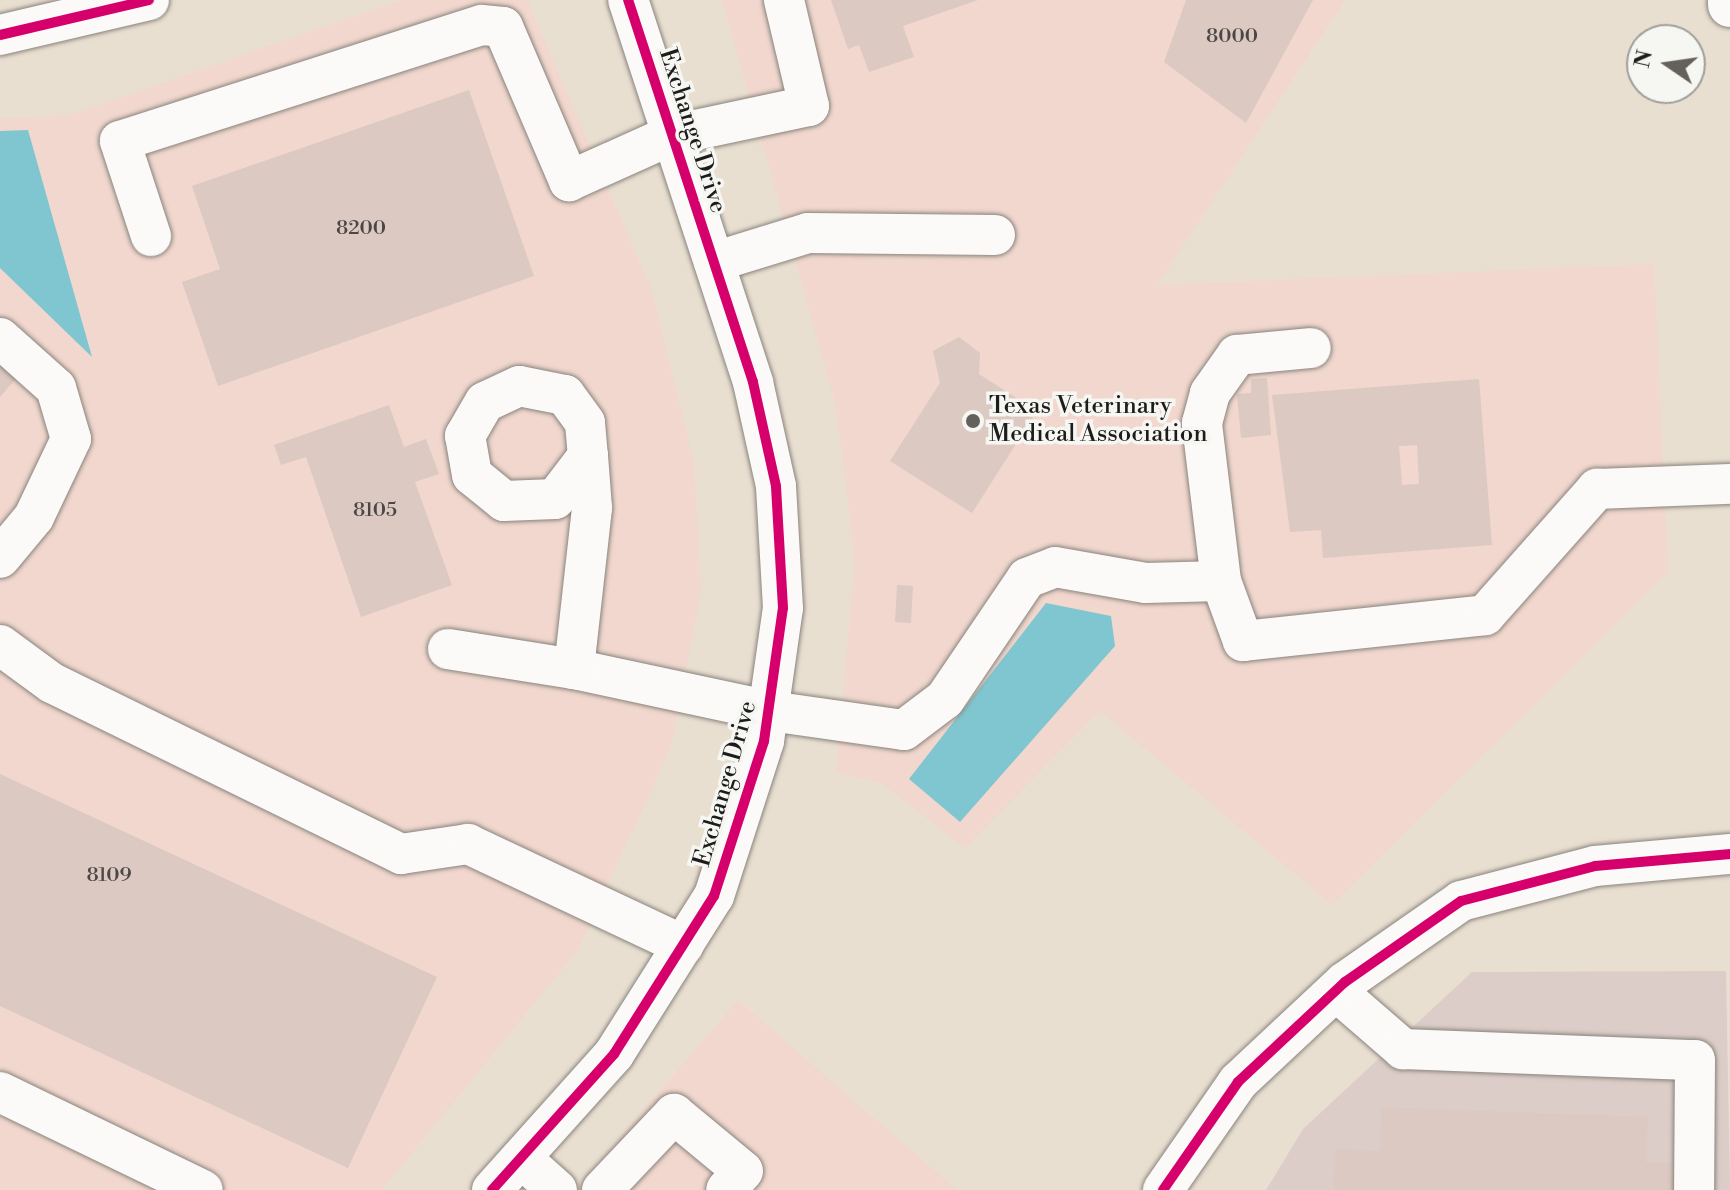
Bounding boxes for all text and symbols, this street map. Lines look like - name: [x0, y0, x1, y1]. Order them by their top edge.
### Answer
- house number: 8000: [1206, 24, 1258, 48]
- north arrow: [1626, 24, 1706, 104]
- street label: Exchange Drive: [652, 45, 732, 217]
- text: N: [1629, 47, 1659, 70]
- house number: 8200: [336, 216, 386, 240]
- place label: Texas Veterinary Medical Association: [989, 393, 1208, 449]
- marker: Texas Veterinary Medical Association: [964, 412, 982, 430]
- house number: 8105: [353, 498, 397, 522]
- street label: Exchange Drive: [689, 698, 763, 870]
- house number: 8109: [86, 863, 132, 887]

